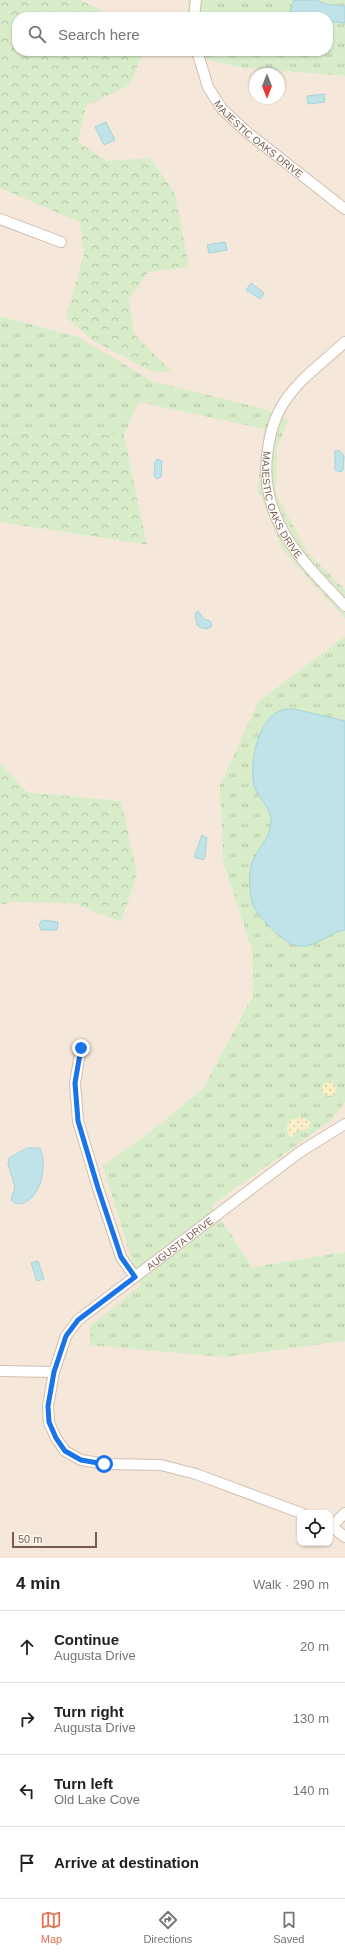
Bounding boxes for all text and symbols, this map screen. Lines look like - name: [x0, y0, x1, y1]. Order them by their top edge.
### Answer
- search box: [12, 12, 333, 56]
- icon: search: [26, 23, 48, 45]
- text: Search here: [58, 26, 140, 43]
- north arrow: [249, 68, 285, 104]
- street label: MAJESTIC OAKS DRIVE: [212, 98, 305, 180]
- street label: MAJESTIC OAKS DRIVE: [260, 451, 304, 561]
- route end: [72, 1039, 90, 1057]
- street label: AUGUSTA DRIVE: [144, 1215, 215, 1272]
- route start: [95, 1455, 113, 1473]
- map controls: [297, 1510, 333, 1546]
- button: locate: [297, 1510, 333, 1546]
- scale bar: [12, 1530, 97, 1549]
- text: 50 m: [18, 1533, 42, 1545]
- text: 4 min: [16, 1574, 60, 1593]
- text: Walk · 290 m: [253, 1577, 329, 1592]
- text: Continue: [54, 1631, 119, 1648]
- icon: ahead: [16, 1636, 38, 1658]
- text: 20 m: [300, 1639, 329, 1654]
- text: Augusta Drive: [54, 1648, 136, 1663]
- text: Turn right: [54, 1703, 124, 1720]
- icon: right: [16, 1708, 38, 1730]
- text: 130 m: [293, 1711, 329, 1726]
- text: Augusta Drive: [54, 1720, 136, 1735]
- text: Turn left: [54, 1775, 113, 1792]
- icon: left: [16, 1780, 38, 1802]
- text: 140 m: [293, 1783, 329, 1798]
- text: Old Lake Cove: [54, 1792, 140, 1807]
- icon: arrive: [16, 1852, 38, 1874]
- text: Arrive at destination: [54, 1854, 199, 1871]
- tab: Map: [40, 1909, 62, 1945]
- tab: Directions: [143, 1909, 192, 1945]
- tab: Saved: [273, 1909, 304, 1945]

